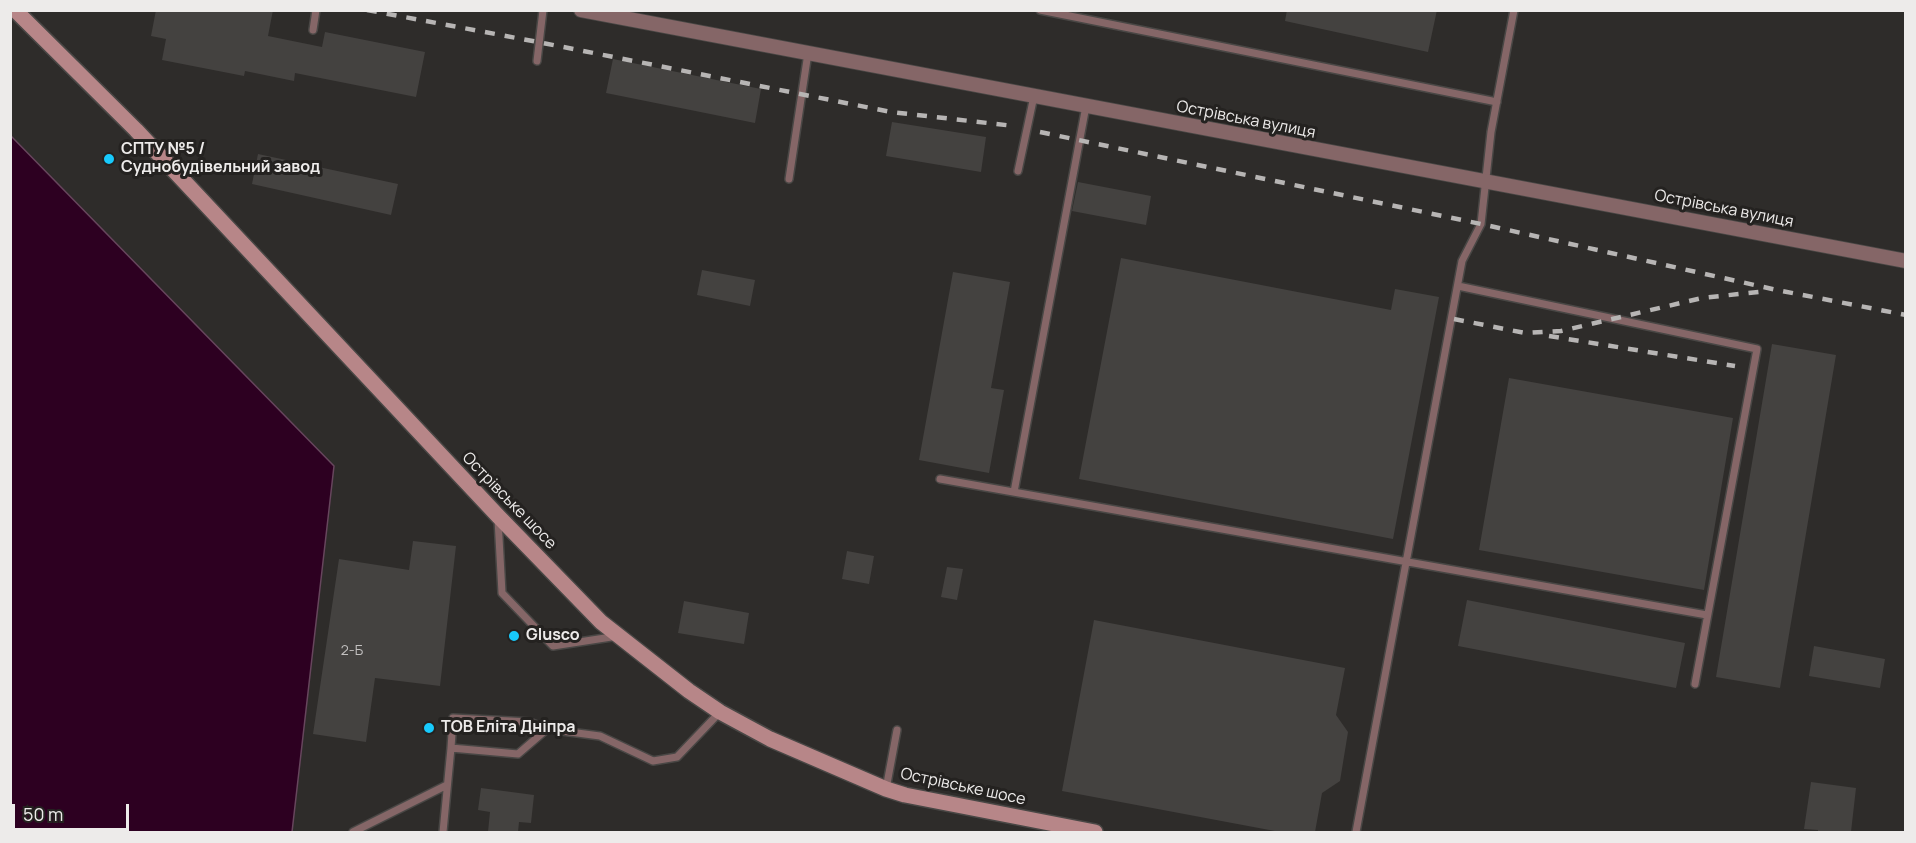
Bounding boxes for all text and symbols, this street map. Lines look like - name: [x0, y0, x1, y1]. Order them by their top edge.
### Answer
- street label: Острівська вулиця: [1175, 97, 1317, 143]
- place label: СПТУ №5 / Суднобудівельний завод: [121, 140, 320, 178]
- marker: СПТУ №5 / Суднобудівельний завод: [102, 152, 116, 166]
- street label: Острівська вулиця: [1653, 186, 1795, 232]
- street label: Острівське шосе: [458, 448, 560, 554]
- place label: Glusco: [526, 626, 580, 646]
- marker: Glusco: [507, 629, 521, 643]
- house number: 2-Б: [341, 643, 363, 659]
- place label: ТОВ Еліта Дніпра: [441, 718, 576, 738]
- marker: ТОВ Еліта Дніпра: [422, 721, 436, 735]
- street label: Острівське шосе: [899, 764, 1027, 810]
- scale bar: [15, 792, 132, 830]
- text: 50 m: [23, 802, 63, 826]

